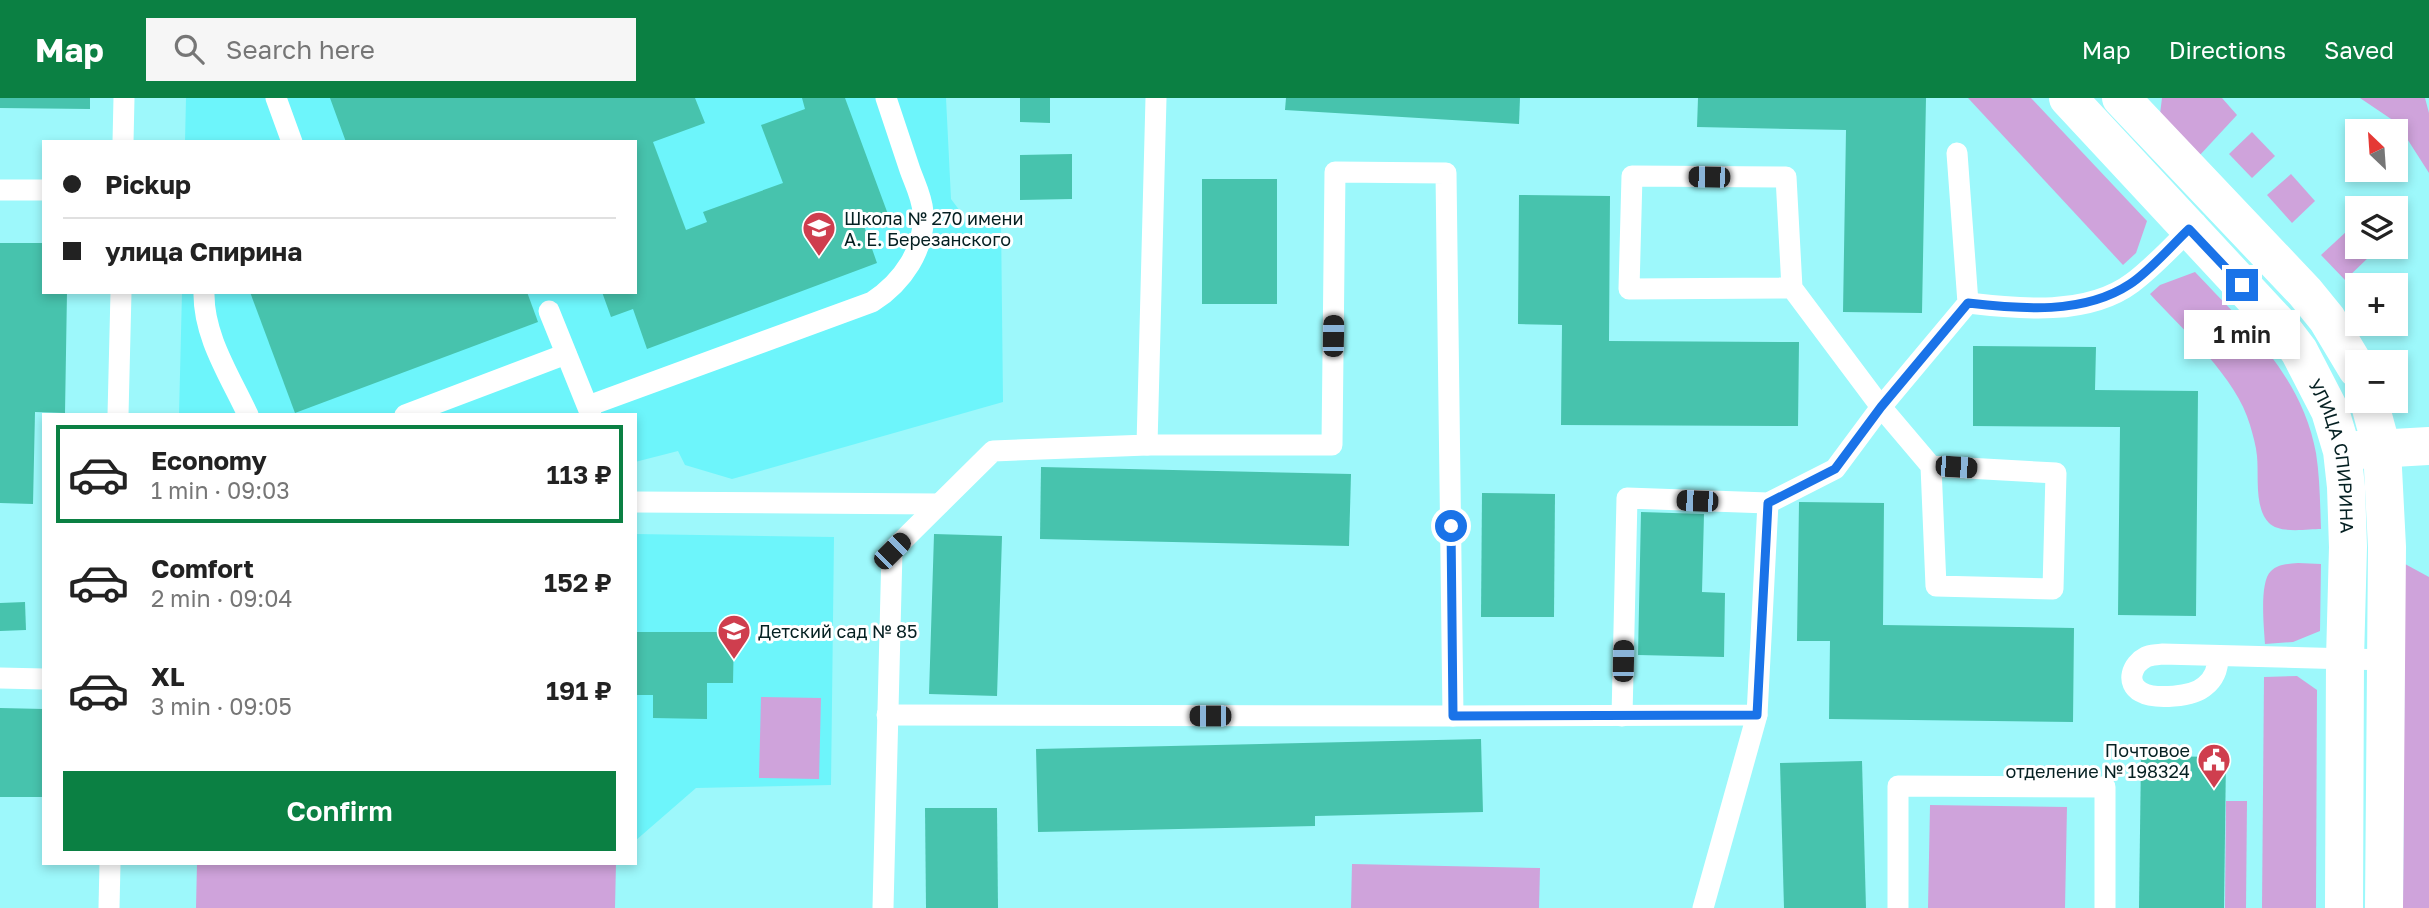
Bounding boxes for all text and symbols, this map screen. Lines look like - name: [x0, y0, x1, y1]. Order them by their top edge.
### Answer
- search box: [146, 18, 636, 81]
- text: Map: [35, 30, 104, 69]
- icon: search: [170, 30, 208, 68]
- text: Search here: [226, 34, 375, 65]
- text: Map: [2082, 35, 2131, 64]
- text: Directions: [2169, 35, 2286, 64]
- text: Saved: [2324, 35, 2394, 64]
- north arrow: [2345, 119, 2408, 182]
- map controls: [2345, 119, 2408, 413]
- car: [1688, 166, 1731, 188]
- text: Pickup: [105, 169, 191, 200]
- button: layers: [2345, 196, 2408, 259]
- place label: Школа № 270 имени А. Е. Березанского: [844, 207, 1023, 250]
- school or university icon: Школа № 270 имени А. Е. Березанского: [800, 209, 838, 258]
- text: улица Спирина: [105, 236, 302, 267]
- route end: [2226, 269, 2258, 301]
- button: +: [2345, 273, 2408, 336]
- callout: 1 min: [2184, 310, 2300, 358]
- car: [1323, 315, 1344, 357]
- text: 1 min: [2213, 320, 2271, 348]
- button: −: [2345, 350, 2408, 413]
- street label: УЛИЦА СПИРИНА: [2304, 375, 2359, 534]
- icon: car: [67, 443, 130, 506]
- text: Economy: [151, 445, 267, 476]
- car: [1935, 455, 1978, 479]
- text: 113 ₽: [546, 459, 612, 490]
- text: 1 min · 09:03: [151, 476, 290, 504]
- car: [1676, 490, 1719, 512]
- route start: [1435, 510, 1467, 542]
- car: [870, 529, 915, 573]
- icon: car: [67, 551, 130, 614]
- text: Comfort: [151, 553, 254, 584]
- text: 152 ₽: [544, 567, 612, 598]
- text: 2 min · 09:04: [151, 584, 293, 612]
- school or university icon: Детский сад № 85: [715, 612, 753, 661]
- place label: Детский сад № 85: [758, 620, 917, 642]
- car: [1613, 640, 1634, 682]
- icon: car: [67, 659, 130, 722]
- text: XL: [151, 661, 185, 692]
- text: 191 ₽: [546, 675, 612, 706]
- text: 3 min · 09:05: [151, 692, 292, 720]
- car: [1190, 706, 1232, 727]
- place label: Почтовое отделение № 198324: [2006, 739, 2190, 782]
- public building icon: Почтовое отделение № 198324: [2195, 741, 2233, 790]
- button: Confirm: [63, 771, 616, 851]

